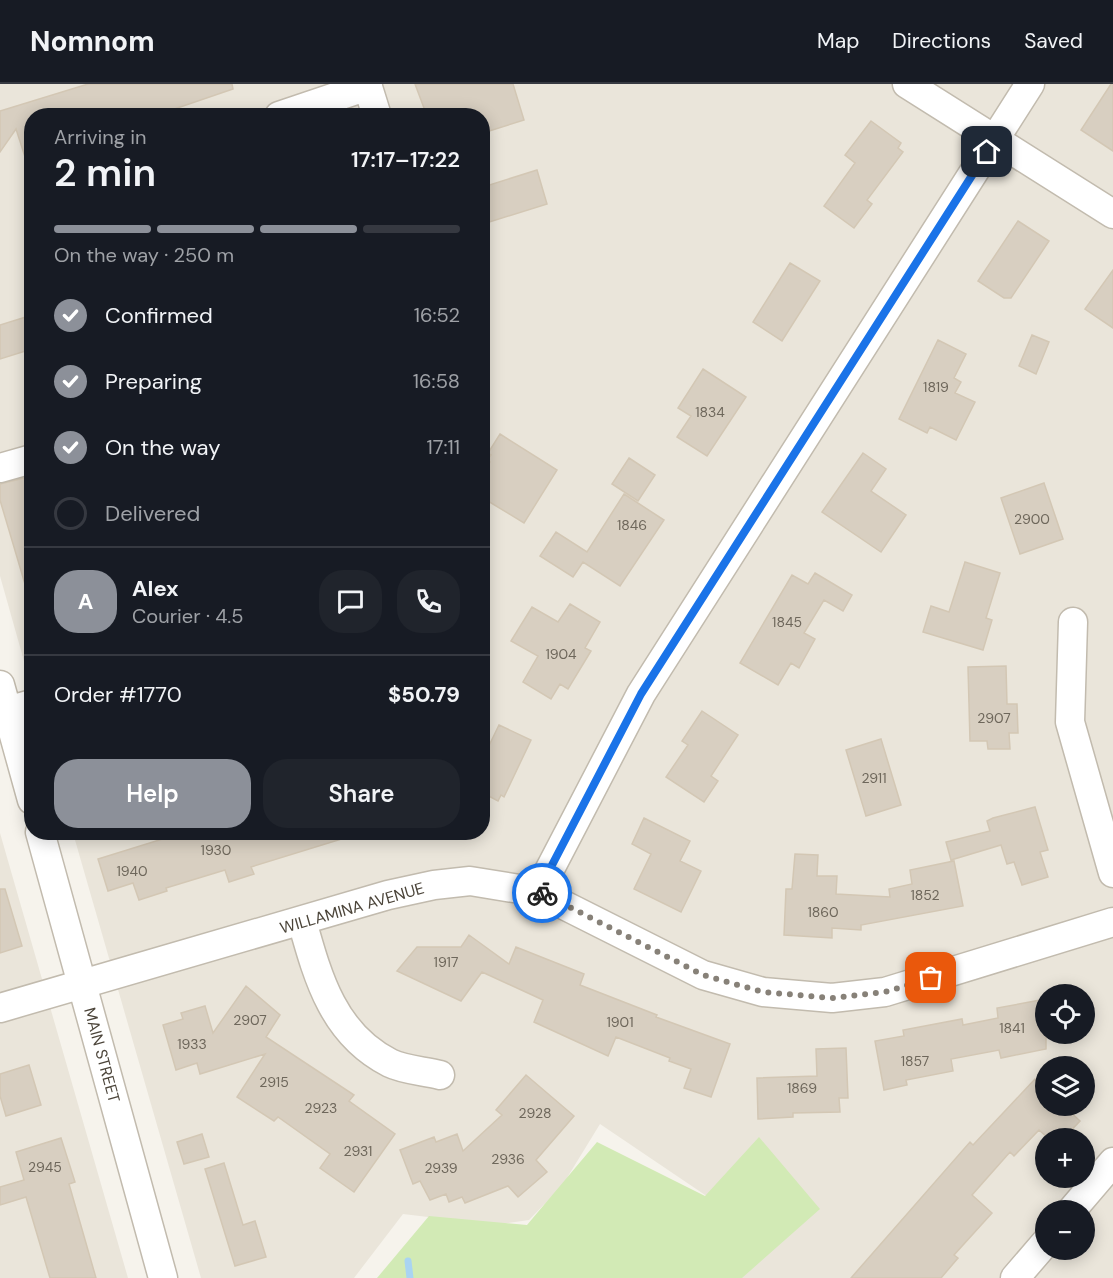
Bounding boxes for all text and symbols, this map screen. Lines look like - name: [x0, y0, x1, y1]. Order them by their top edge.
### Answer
- text: Nomnom: [30, 23, 155, 60]
- text: Map: [817, 27, 859, 55]
- text: Directions: [892, 27, 991, 55]
- text: Saved: [1024, 27, 1083, 55]
- text: Arriving in: [54, 124, 146, 150]
- pin: [961, 126, 1012, 177]
- icon: home: [970, 135, 1003, 168]
- text: 17:17–17:22: [351, 145, 460, 174]
- text: 2 min: [54, 147, 156, 198]
- text: On the way · 250 m: [54, 242, 234, 268]
- icon: check: [54, 299, 87, 332]
- text: Confirmed: [105, 301, 213, 330]
- text: 16:52: [414, 302, 460, 328]
- icon: check: [54, 365, 87, 398]
- text: Preparing: [105, 367, 202, 396]
- text: 16:58: [413, 368, 460, 394]
- house number: 1819: [923, 378, 949, 396]
- house number: 1834: [695, 403, 725, 421]
- icon: check: [54, 431, 87, 464]
- text: On the way: [105, 433, 220, 462]
- text: 17:11: [427, 434, 460, 460]
- text: Delivered: [105, 499, 200, 528]
- house number: 2900: [1014, 510, 1050, 528]
- house number: 1846: [617, 516, 647, 534]
- button: chat: [319, 570, 382, 633]
- button: phone: [397, 570, 460, 633]
- text: Alex: [132, 574, 179, 603]
- text: A: [78, 587, 93, 616]
- text: Courier · 4.5: [132, 603, 244, 629]
- house number: 1845: [772, 613, 802, 631]
- house number: 1904: [545, 645, 577, 663]
- text: Order #1770: [54, 680, 182, 709]
- text: $50.79: [388, 680, 460, 709]
- house number: 2907: [977, 709, 1011, 727]
- button: Help: [54, 759, 251, 828]
- button: Share: [263, 759, 460, 828]
- house number: 2911: [861, 769, 887, 787]
- house number: 1930: [201, 841, 231, 859]
- house number: 1940: [116, 862, 148, 880]
- courier: [512, 863, 572, 923]
- street label: WILLAMINA AVENUE: [277, 877, 427, 939]
- icon: bike: [526, 877, 559, 910]
- house number: 1852: [910, 886, 940, 904]
- house number: 1860: [807, 903, 839, 921]
- pin: [905, 952, 956, 1003]
- house number: 1917: [434, 953, 458, 971]
- icon: bag: [914, 961, 947, 994]
- map controls: [1035, 984, 1095, 1260]
- button: locate: [1035, 984, 1095, 1044]
- street label: MAIN STREET: [79, 1005, 125, 1105]
- house number: 2907: [233, 1011, 267, 1029]
- house number: 1901: [606, 1013, 634, 1031]
- house number: 1841: [999, 1019, 1025, 1037]
- house number: 1933: [177, 1035, 207, 1053]
- house number: 1857: [901, 1052, 929, 1070]
- button: layers: [1035, 1056, 1095, 1116]
- house number: 2915: [259, 1073, 289, 1091]
- house number: 1869: [787, 1079, 817, 1097]
- house number: 2923: [305, 1099, 337, 1117]
- house number: 2928: [519, 1104, 551, 1122]
- button: +: [1035, 1128, 1095, 1188]
- house number: 2931: [344, 1142, 372, 1160]
- house number: 2936: [491, 1150, 525, 1168]
- house number: 2945: [28, 1158, 62, 1176]
- house number: 2939: [424, 1159, 458, 1177]
- button: −: [1035, 1200, 1095, 1260]

